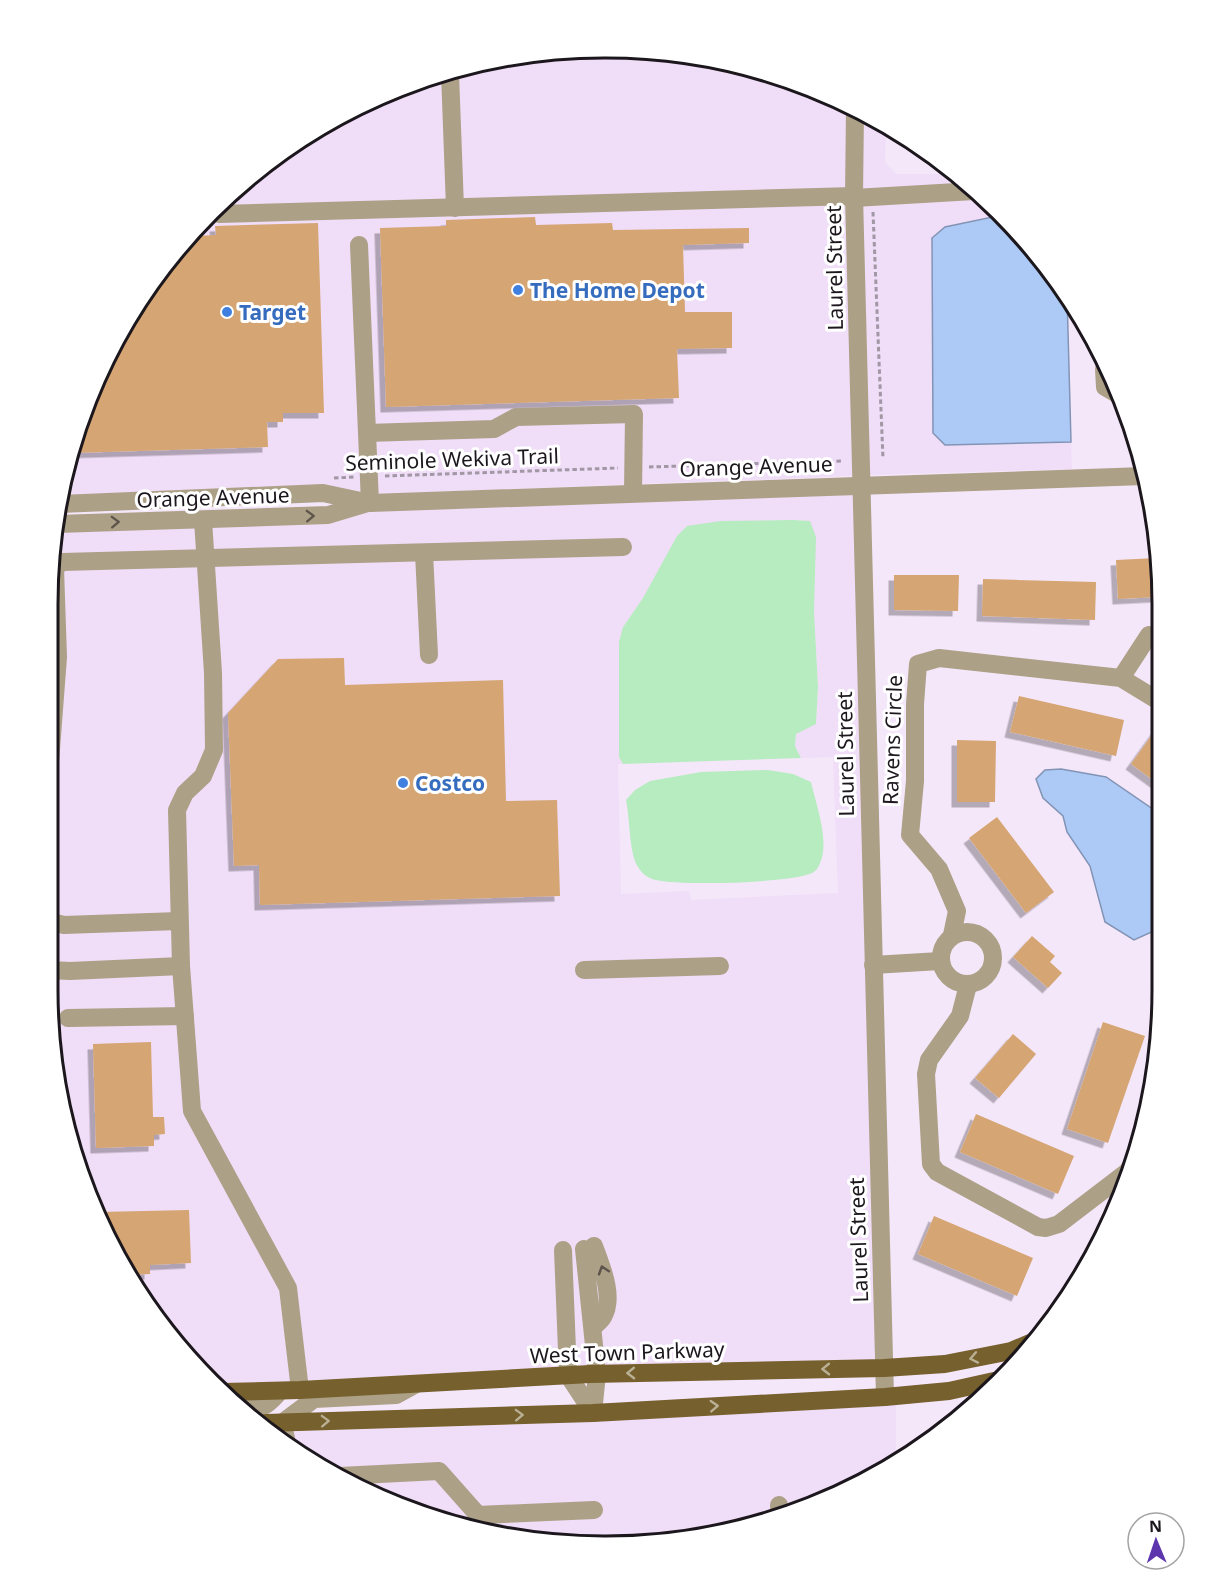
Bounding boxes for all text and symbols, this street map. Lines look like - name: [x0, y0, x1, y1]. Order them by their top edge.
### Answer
- street label: Laurel Street: [819, 205, 849, 331]
- place label: The Home Depot: [530, 276, 705, 304]
- marker: The Home Depot: [511, 283, 525, 297]
- place label: Target: [239, 298, 306, 326]
- marker: Target: [220, 305, 234, 319]
- street label: Seminole Wekiva Trail: [345, 441, 559, 477]
- street label: Orange Avenue: [679, 449, 833, 483]
- street label: Orange Avenue: [136, 480, 290, 514]
- one-way arrow: [305, 509, 314, 522]
- one-way arrow: [111, 516, 120, 529]
- street label: Ravens Circle: [876, 674, 908, 806]
- street label: Laurel Street: [830, 691, 860, 817]
- place label: Costco: [415, 769, 485, 797]
- marker: Costco: [396, 776, 410, 790]
- street label: Laurel Street: [842, 1176, 874, 1303]
- one-way arrow: [597, 1265, 610, 1276]
- street label: West Town Parkway: [529, 1335, 725, 1369]
- one-way arrow: [969, 1351, 979, 1364]
- one-way arrow: [821, 1363, 830, 1375]
- one-way arrow: [626, 1367, 635, 1379]
- one-way arrow: [710, 1400, 719, 1413]
- one-way arrow: [515, 1409, 524, 1422]
- one-way arrow: [320, 1415, 329, 1428]
- north arrow: [1126, 1511, 1186, 1571]
- text: N: [1149, 1515, 1162, 1537]

